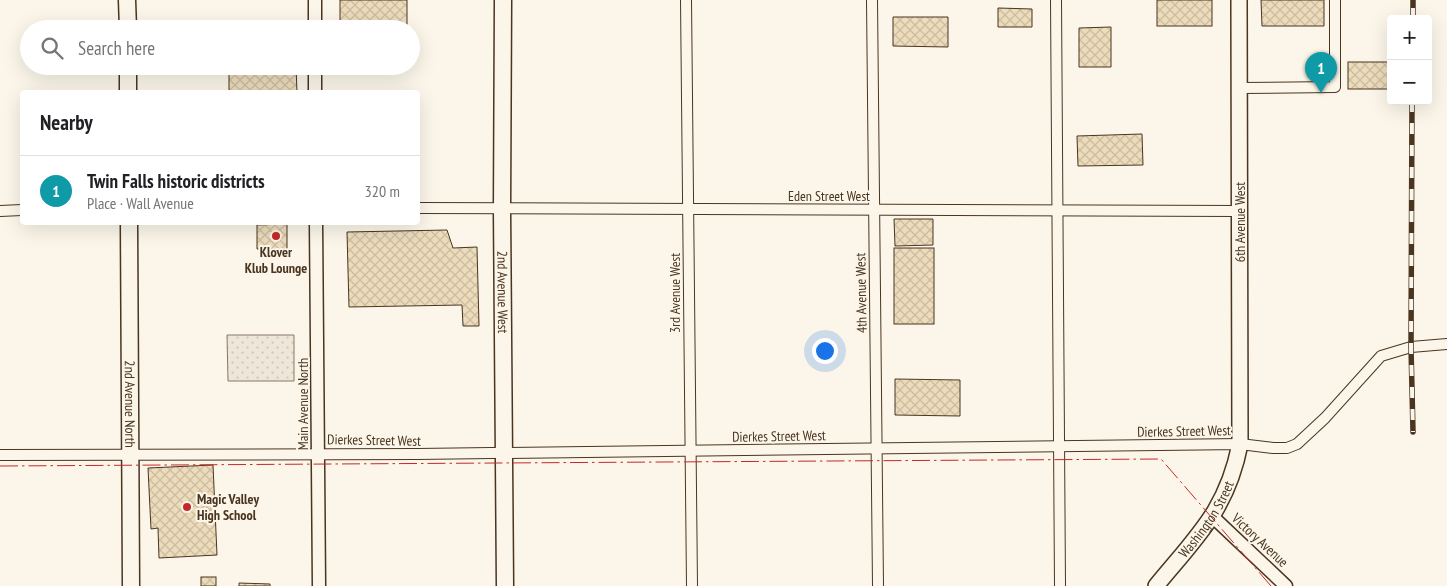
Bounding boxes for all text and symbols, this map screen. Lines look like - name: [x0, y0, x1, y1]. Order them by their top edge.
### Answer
- map controls: [1387, 15, 1432, 105]
- button: +: [1387, 15, 1432, 60]
- search box: [20, 20, 420, 75]
- icon: search: [38, 34, 66, 62]
- text: Search here: [78, 36, 155, 60]
- pin: 1: [1305, 52, 1337, 93]
- button: −: [1387, 60, 1432, 105]
- text: Nearby: [40, 109, 93, 136]
- text: Twin Falls historic districts: [87, 169, 265, 193]
- text: 1: [52, 181, 60, 201]
- text: 320 m: [365, 181, 400, 201]
- street label: 6th Avenue West: [1231, 182, 1249, 262]
- street label: Eden Street West: [788, 187, 870, 205]
- text: Place · Wall Avenue: [87, 193, 194, 213]
- marker: Klover Klub Lounge: [270, 230, 282, 242]
- place label: Klover Klub Lounge: [245, 243, 307, 277]
- street label: 2nd Avenue West: [493, 251, 512, 334]
- street label: 3rd Avenue West: [666, 253, 684, 333]
- street label: 4th Avenue West: [851, 253, 871, 333]
- your location: [812, 338, 838, 364]
- street label: Main Avenue North: [294, 358, 312, 450]
- street label: 2nd Avenue North: [121, 360, 139, 448]
- street label: Dierkes Street West: [1137, 421, 1231, 441]
- street label: Dierkes Street West: [732, 426, 826, 446]
- street label: Dierkes Street West: [327, 430, 421, 450]
- street label: Washington Street: [1175, 478, 1238, 561]
- place label: Magic Valley High School: [197, 490, 259, 524]
- marker: Magic Valley High School: [181, 501, 193, 513]
- street label: Victory Avenue: [1227, 509, 1292, 571]

